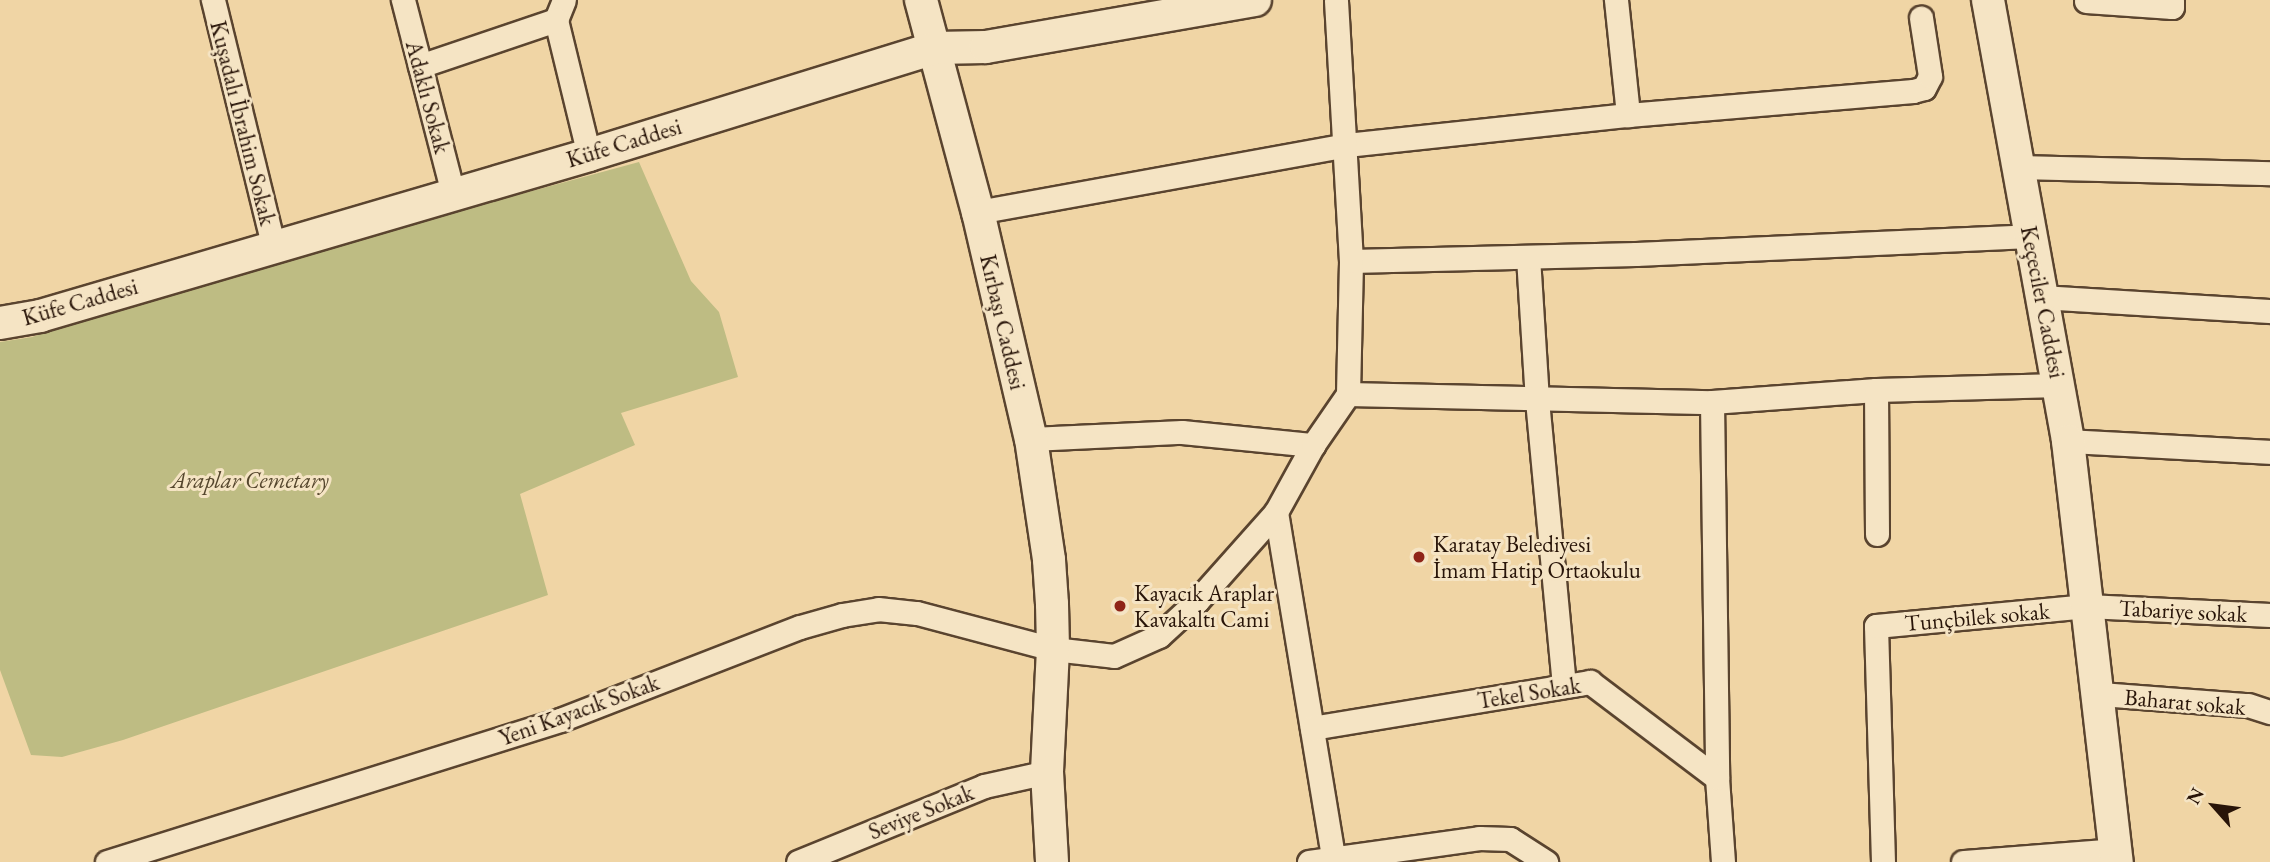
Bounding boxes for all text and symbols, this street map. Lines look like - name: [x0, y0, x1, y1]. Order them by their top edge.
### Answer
- street label: Kuşadalı İbrahim Sokak: [204, 18, 282, 228]
- street label: Adaklı Sokak: [400, 38, 456, 156]
- street label: Küfe Caddesi: [563, 112, 685, 174]
- street label: Keçeciler Caddesi: [2015, 223, 2071, 381]
- street label: Kırbaşı Caddesi: [974, 252, 1032, 392]
- street label: Küfe Caddesi: [19, 272, 141, 332]
- park label: Araplar Cemetary: [171, 466, 329, 494]
- place label: Karatay Belediyesi İmam Hatip Ortaokulu: [1433, 530, 1641, 584]
- marker: Karatay Belediyesi İmam Hatip Ortaokulu: [1411, 549, 1427, 565]
- place label: Kayacık Araplar Kavakaltı Cami: [1134, 579, 1274, 633]
- street label: Tabariye sokak: [2118, 594, 2248, 628]
- street label: Tunçbilek sokak: [1903, 597, 2051, 637]
- marker: Kayacık Araplar Kavakaltı Cami: [1112, 598, 1128, 614]
- street label: Yeni Kayacık Sokak: [495, 668, 663, 752]
- street label: Tekel Sokak: [1475, 671, 1583, 715]
- street label: Baharat sokak: [2123, 683, 2247, 721]
- north arrow: [2179, 771, 2249, 841]
- street label: Seviye Sokak: [864, 778, 978, 846]
- text: N: [2180, 783, 2210, 809]

